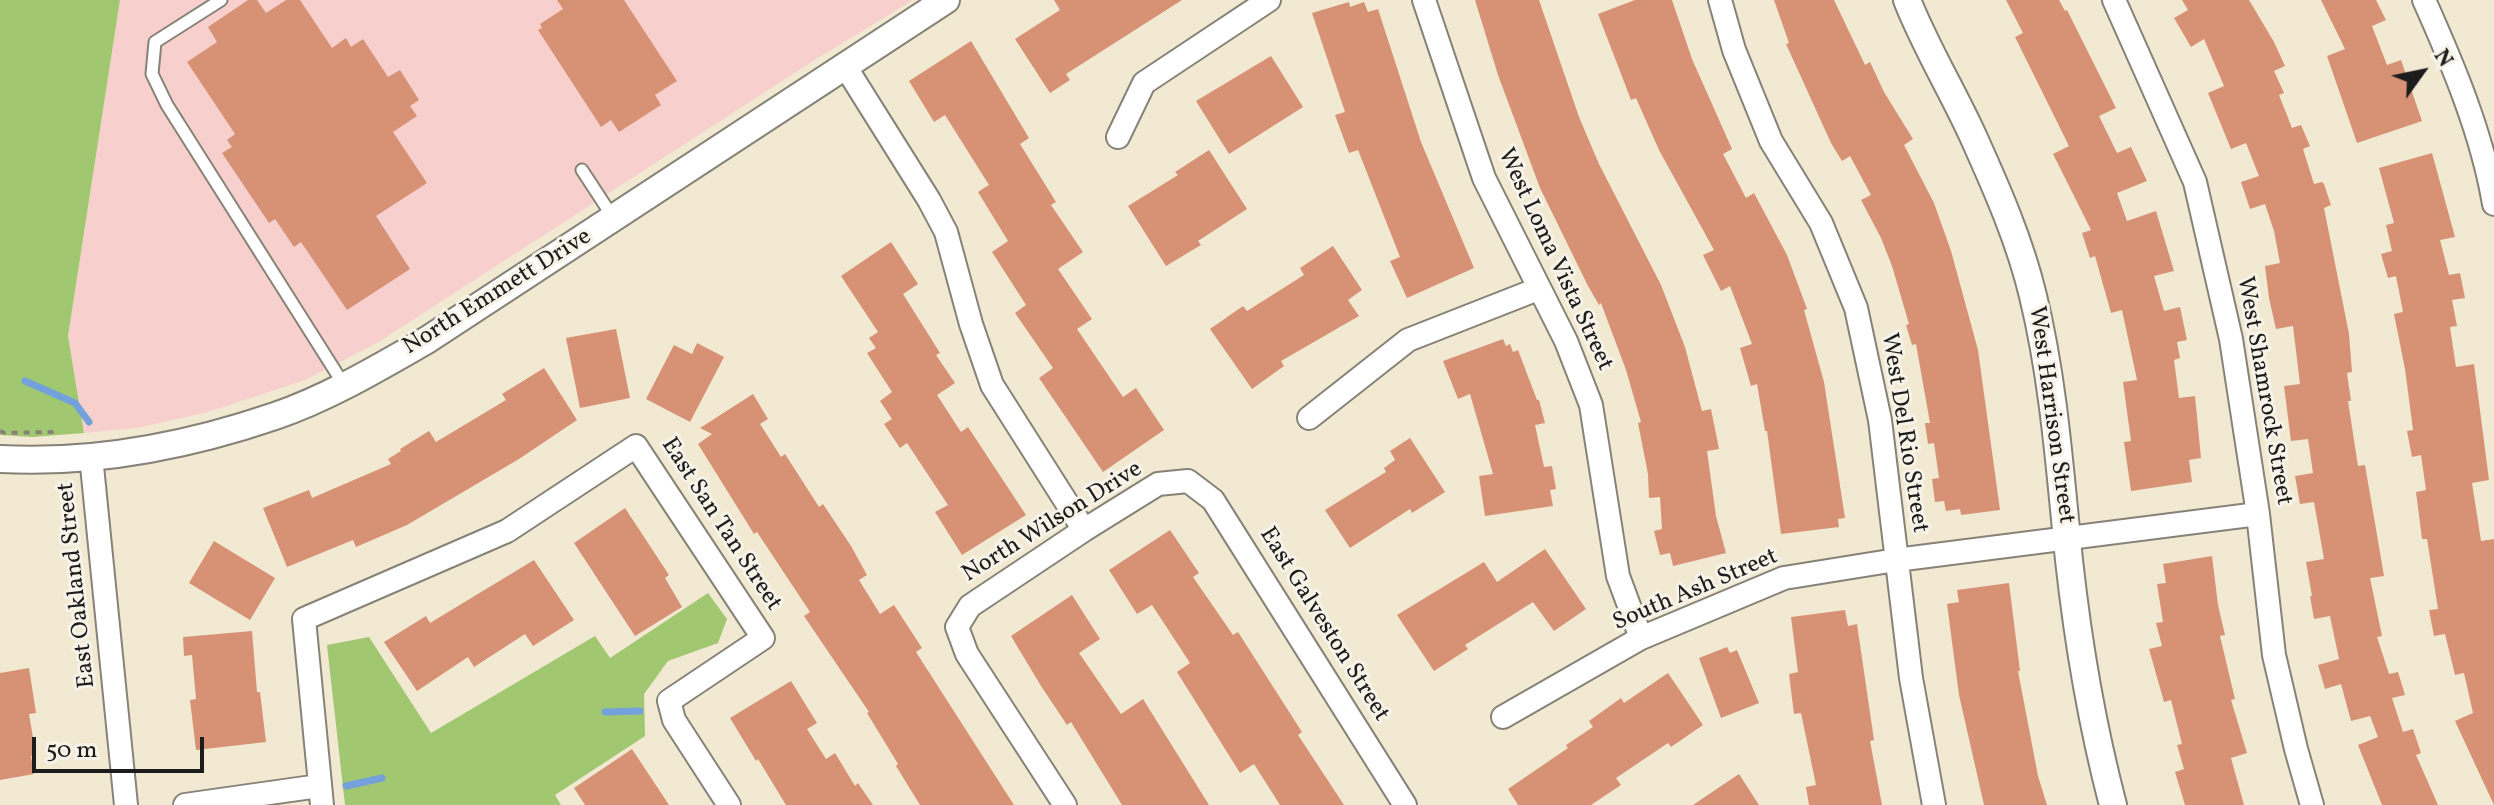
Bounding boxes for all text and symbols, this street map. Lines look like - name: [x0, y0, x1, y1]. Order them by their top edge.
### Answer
- north arrow: [2382, 32, 2462, 112]
- text: N: [2425, 44, 2460, 74]
- street label: West Loma Vista Street: [1490, 144, 1618, 376]
- street label: North Emmett Drive: [399, 223, 597, 363]
- street label: West Shamrock Street: [2229, 275, 2297, 507]
- street label: West Harrison Street: [2020, 304, 2080, 526]
- street label: West Del Rio Street: [1873, 331, 1933, 535]
- street label: East San Tan Street: [653, 433, 787, 617]
- street label: North Wilson Drive: [958, 456, 1148, 590]
- street label: East Oakland Street: [53, 480, 103, 690]
- street label: East Galveston Street: [1252, 523, 1394, 727]
- street label: South Ash Street: [1609, 543, 1783, 639]
- scale bar: [36, 721, 208, 771]
- text: 50 m: [46, 734, 98, 768]

